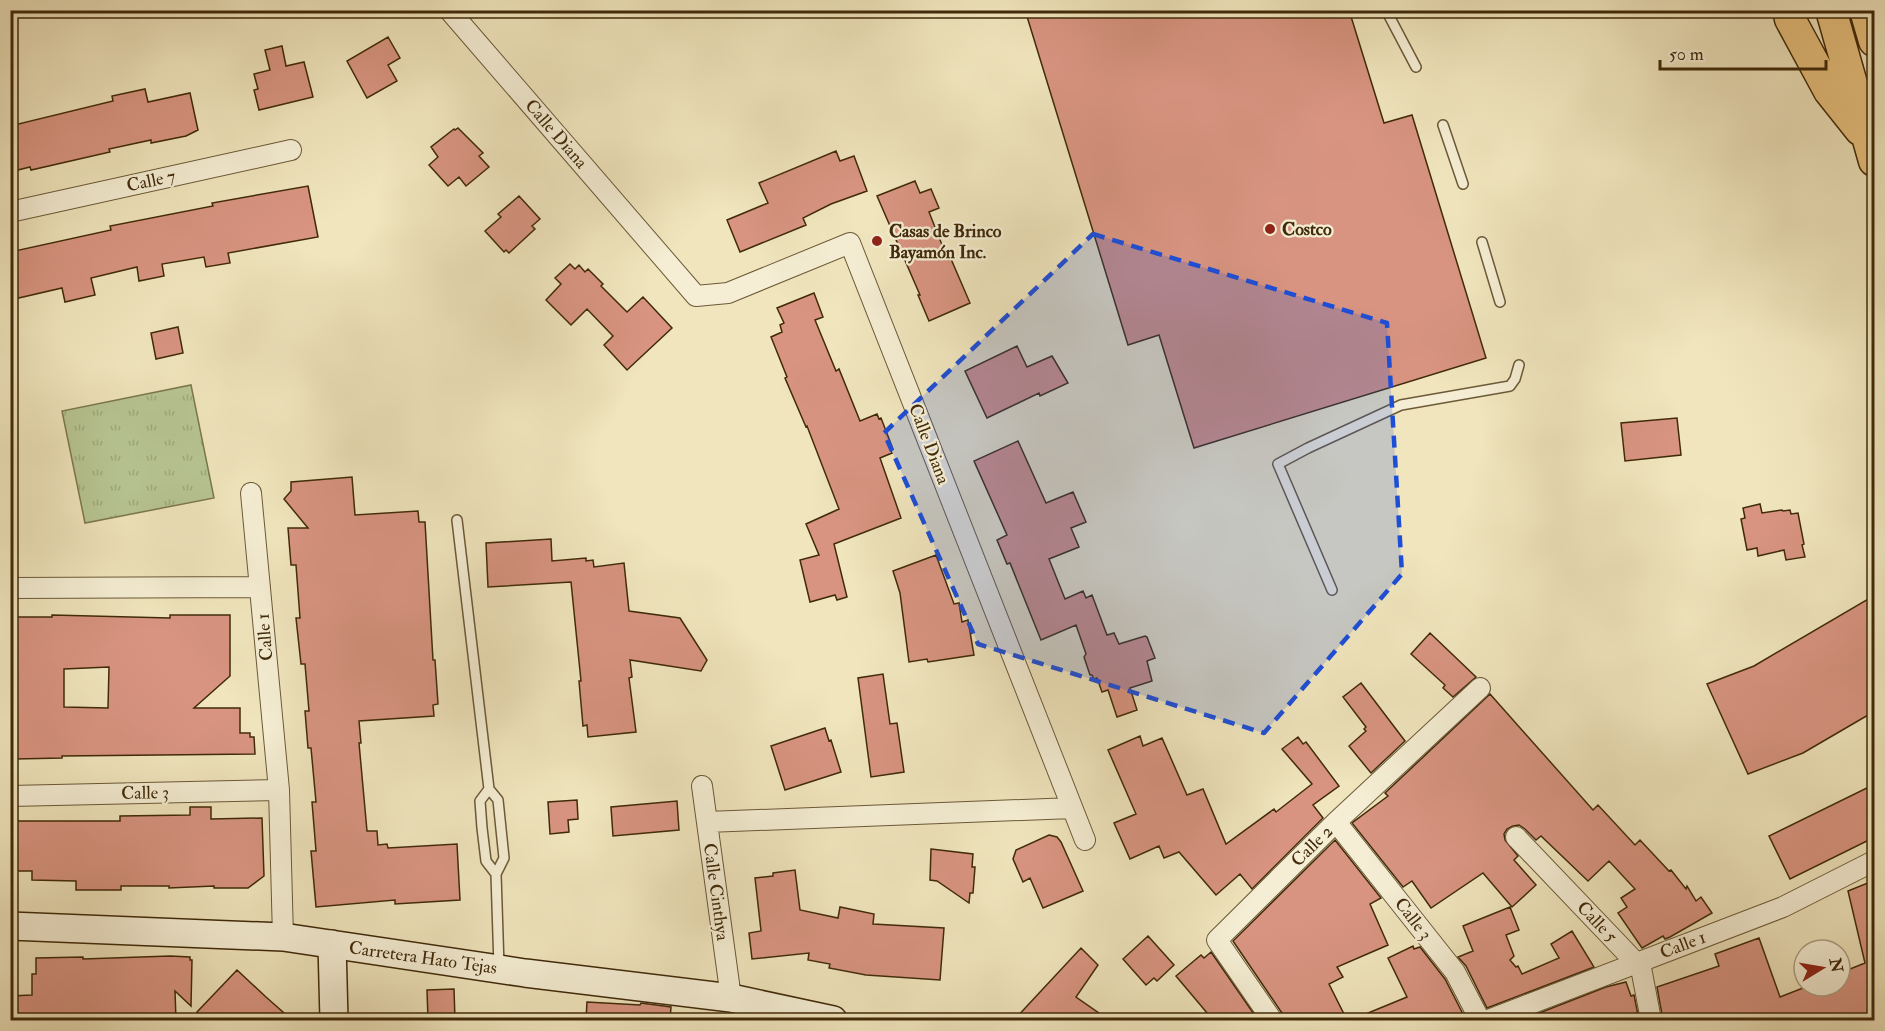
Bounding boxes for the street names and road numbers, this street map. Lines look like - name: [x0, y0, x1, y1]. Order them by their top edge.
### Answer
- street label: Calle Diana: [520, 95, 593, 174]
- street label: Calle 7: [125, 165, 177, 197]
- street label: Calle Diana: [903, 400, 955, 488]
- street label: Calle 1: [251, 612, 279, 662]
- street label: Calle 3: [121, 781, 169, 805]
- street label: Calle 2: [1286, 820, 1338, 872]
- street label: Calle Cinthya: [698, 842, 734, 943]
- street label: Calle 3: [1389, 893, 1437, 945]
- street label: Calle 5: [1572, 896, 1622, 948]
- street label: Calle 1: [1657, 926, 1709, 964]
- street label: Carretera Hato Tejas: [347, 936, 499, 980]

